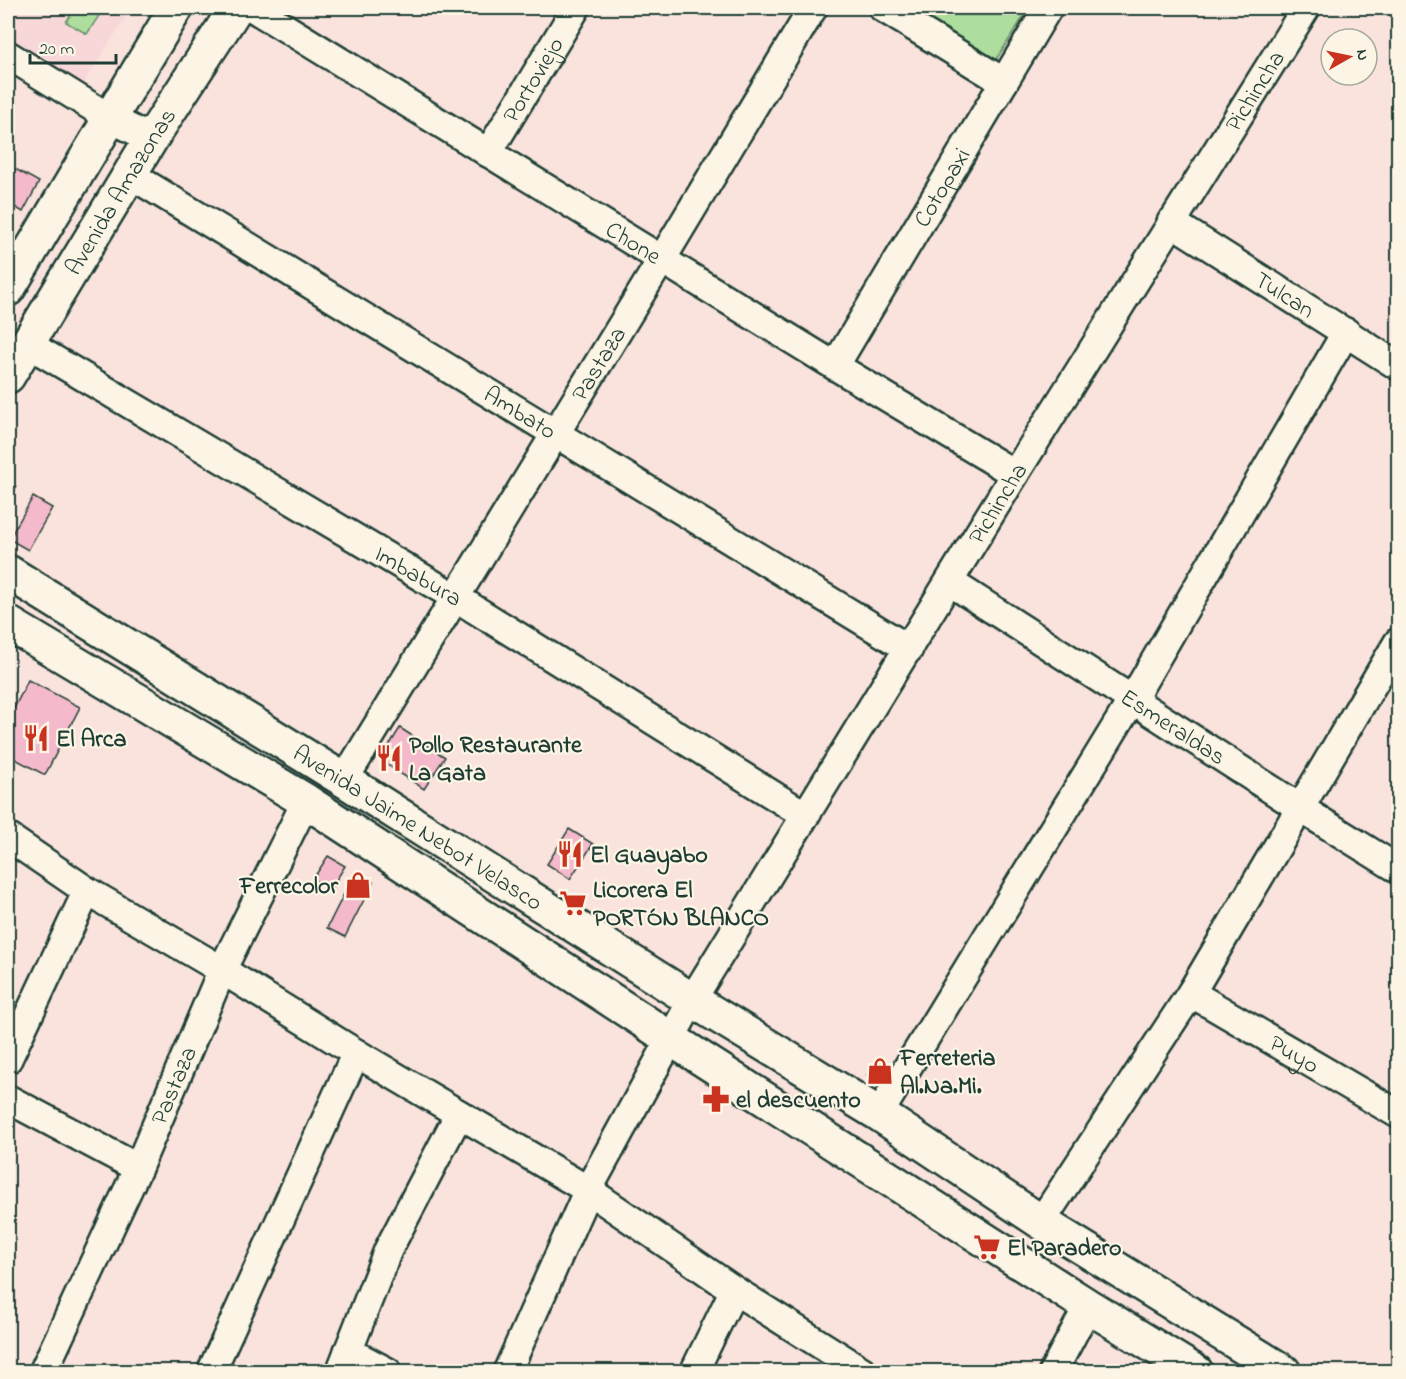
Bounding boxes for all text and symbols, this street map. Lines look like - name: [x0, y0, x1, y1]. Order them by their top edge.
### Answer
- scale bar: [30, 27, 116, 65]
- north arrow: [1319, 27, 1379, 87]
- street label: Portoviejo: [495, 31, 574, 130]
- text: 20 m: [39, 37, 74, 63]
- street label: Pichincha: [1218, 45, 1295, 139]
- text: N: [1349, 48, 1375, 62]
- street label: Avenida Amazonas: [58, 102, 186, 283]
- street label: Cotopaxi: [906, 142, 981, 235]
- street label: Chone: [598, 214, 667, 275]
- street label: Tulcan: [1247, 264, 1321, 329]
- street label: Pastaza: [564, 321, 637, 409]
- street label: Ambato: [476, 379, 562, 450]
- street label: Pichincha: [961, 457, 1038, 552]
- street label: Imbabura: [367, 538, 468, 617]
- street label: Esmeraldas: [1112, 681, 1232, 775]
- restaurant icon: El Arca: [21, 723, 51, 753]
- place label: El Arca: [56, 723, 126, 758]
- place label: Pollo Restaurante La Gata: [409, 729, 583, 792]
- street label: Avenida Jaime Nebot Velasco: [285, 737, 548, 921]
- restaurant icon: Pollo Restaurante La Gata: [374, 743, 404, 773]
- restaurant icon: El Guayabo: [555, 839, 585, 869]
- place label: El Guayabo: [590, 839, 708, 875]
- place label: Ferrecolor: [239, 870, 339, 905]
- shop icon: Ferrecolor: [343, 870, 373, 900]
- place label: Licorera El PORTÓN BLANCO: [593, 874, 769, 937]
- supermarket icon: Licorera El PORTÓN BLANCO: [558, 888, 588, 918]
- street label: Puyo: [1262, 1027, 1325, 1084]
- street label: Pastaza: [143, 1042, 208, 1131]
- place label: Ferreteria Al.Na.Mi.: [899, 1042, 996, 1105]
- shop icon: Ferreteria Al.Na.Mi.: [865, 1056, 895, 1086]
- pharmacy icon: el descuento: [701, 1084, 731, 1114]
- place label: el descuento: [736, 1084, 861, 1119]
- supermarket icon: El Paradero: [972, 1232, 1002, 1262]
- place label: El Paradero: [1007, 1232, 1122, 1267]

